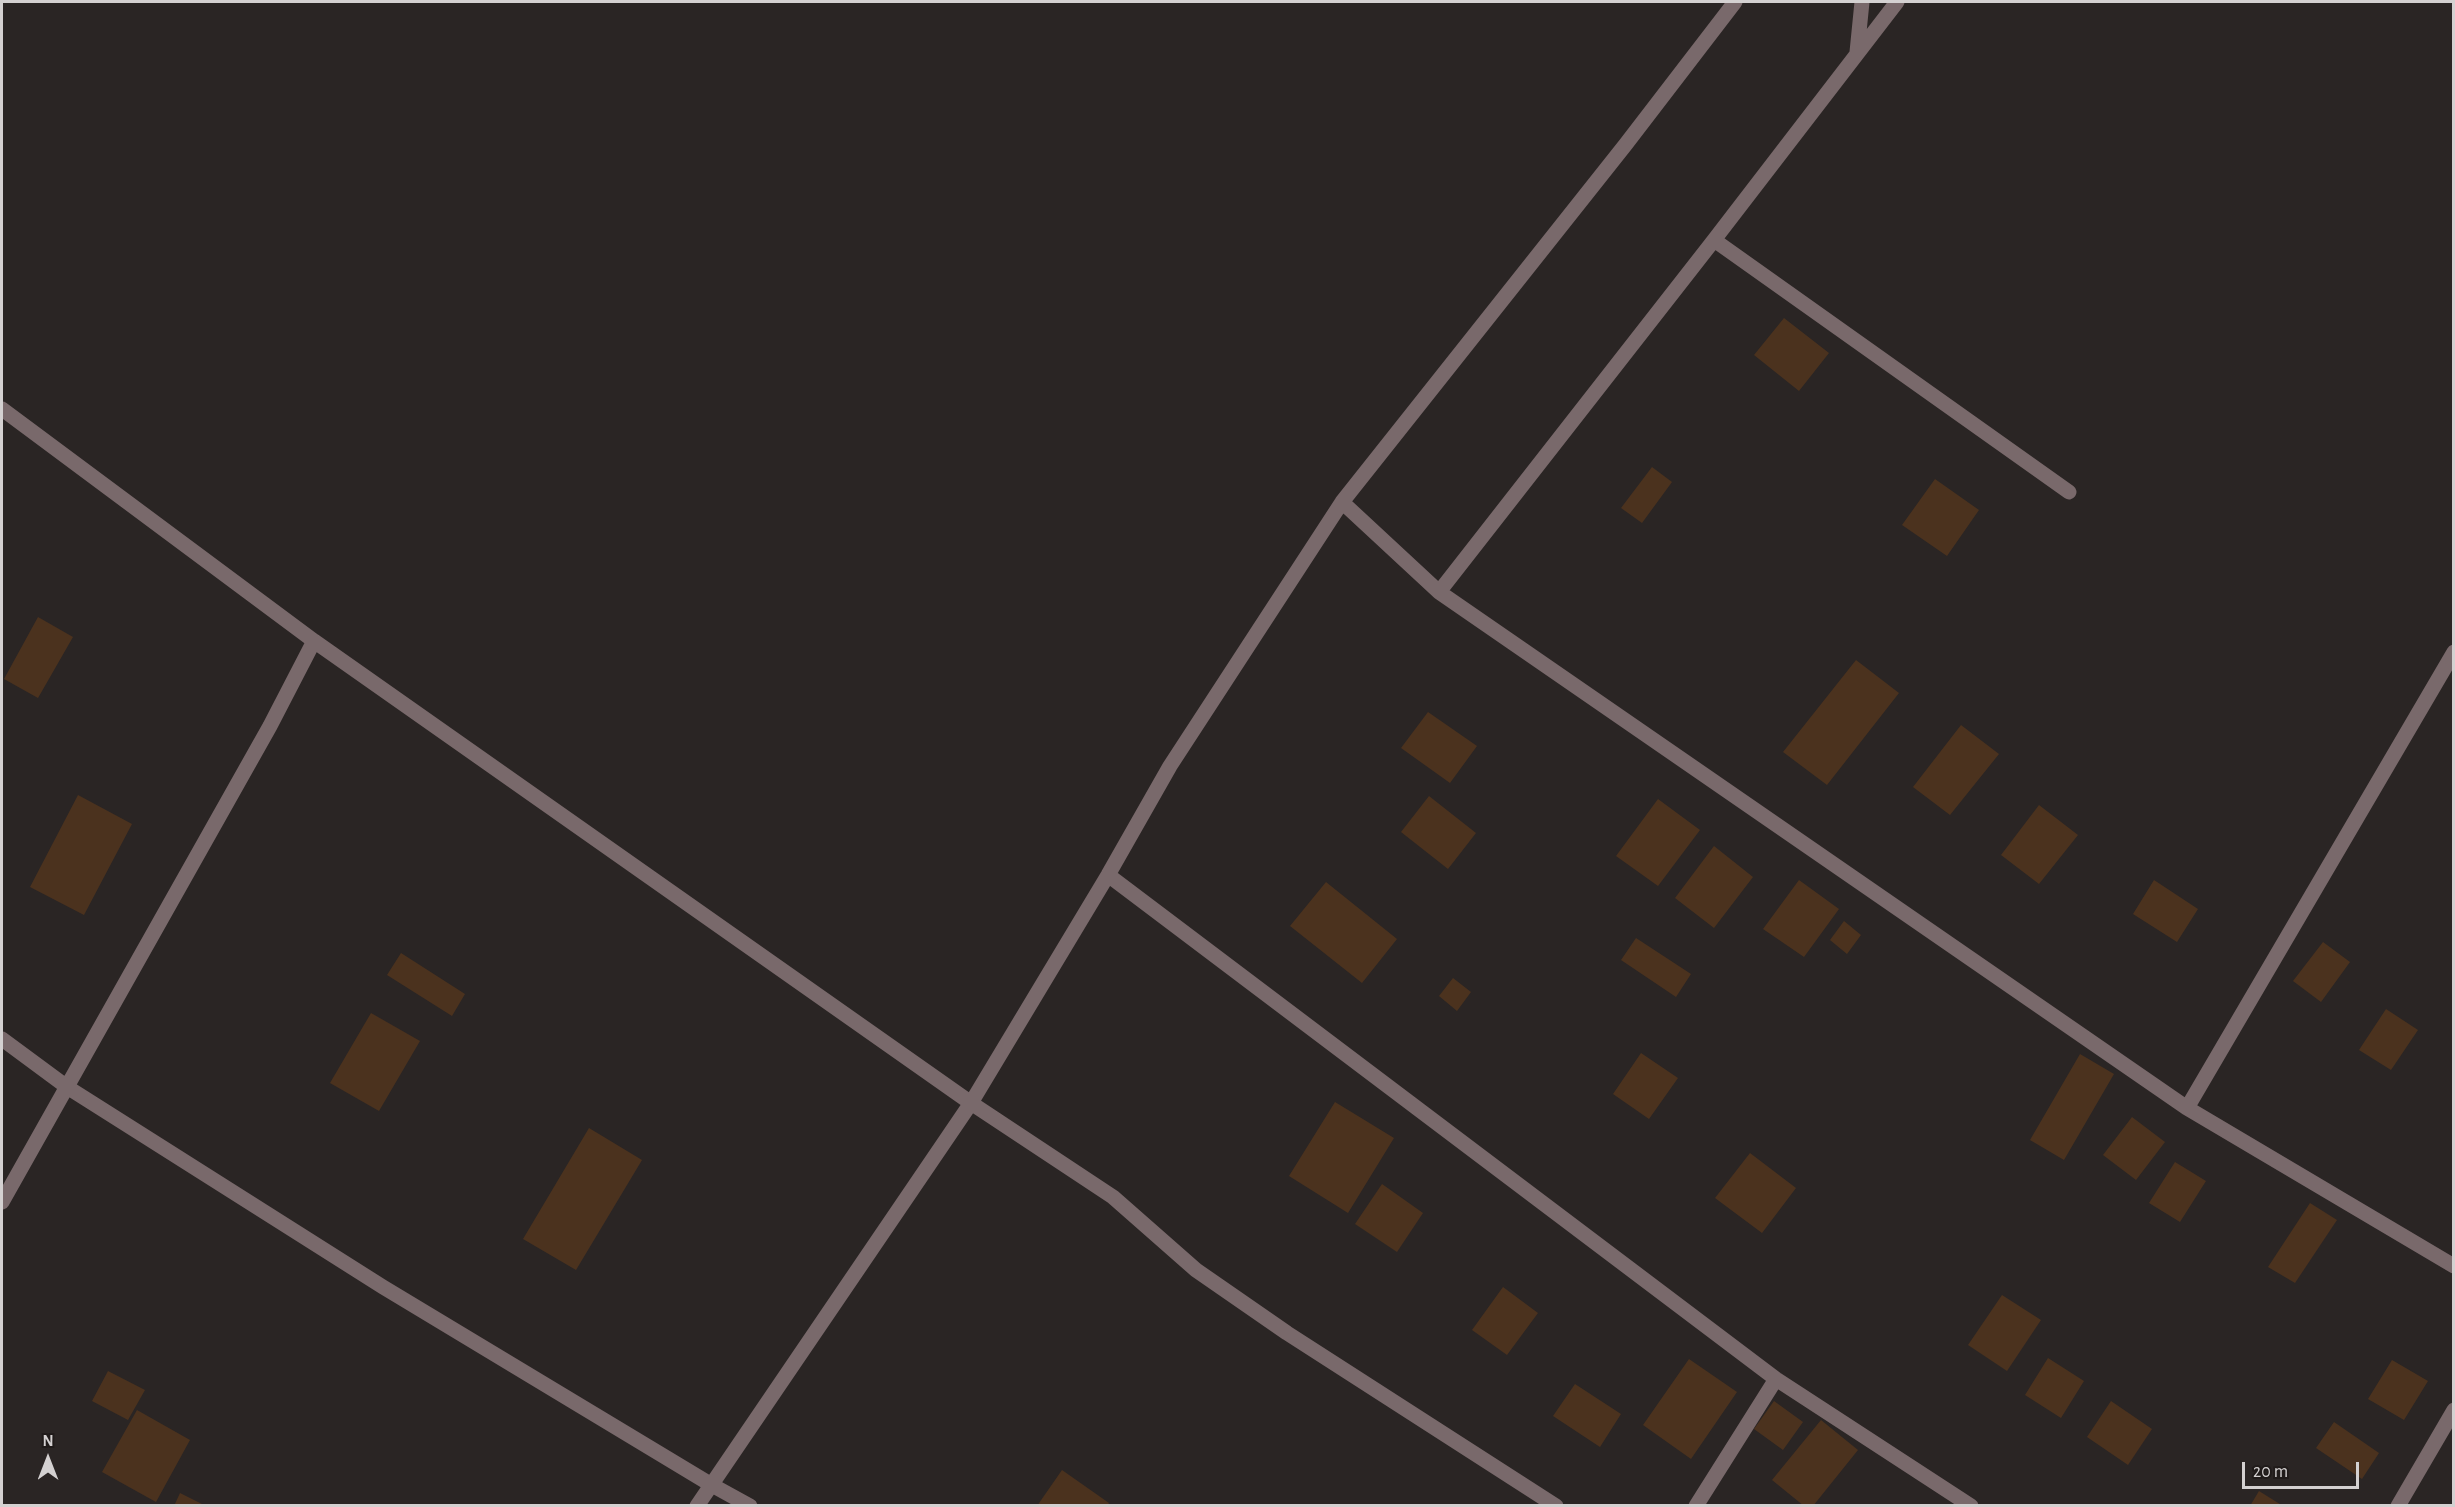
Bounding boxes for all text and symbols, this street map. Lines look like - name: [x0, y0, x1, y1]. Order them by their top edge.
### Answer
- north arrow: [18, 1429, 78, 1489]
- text: N: [42, 1433, 54, 1449]
- scale bar: [2245, 1450, 2362, 1488]
- text: 20 m: [2253, 1463, 2288, 1481]

